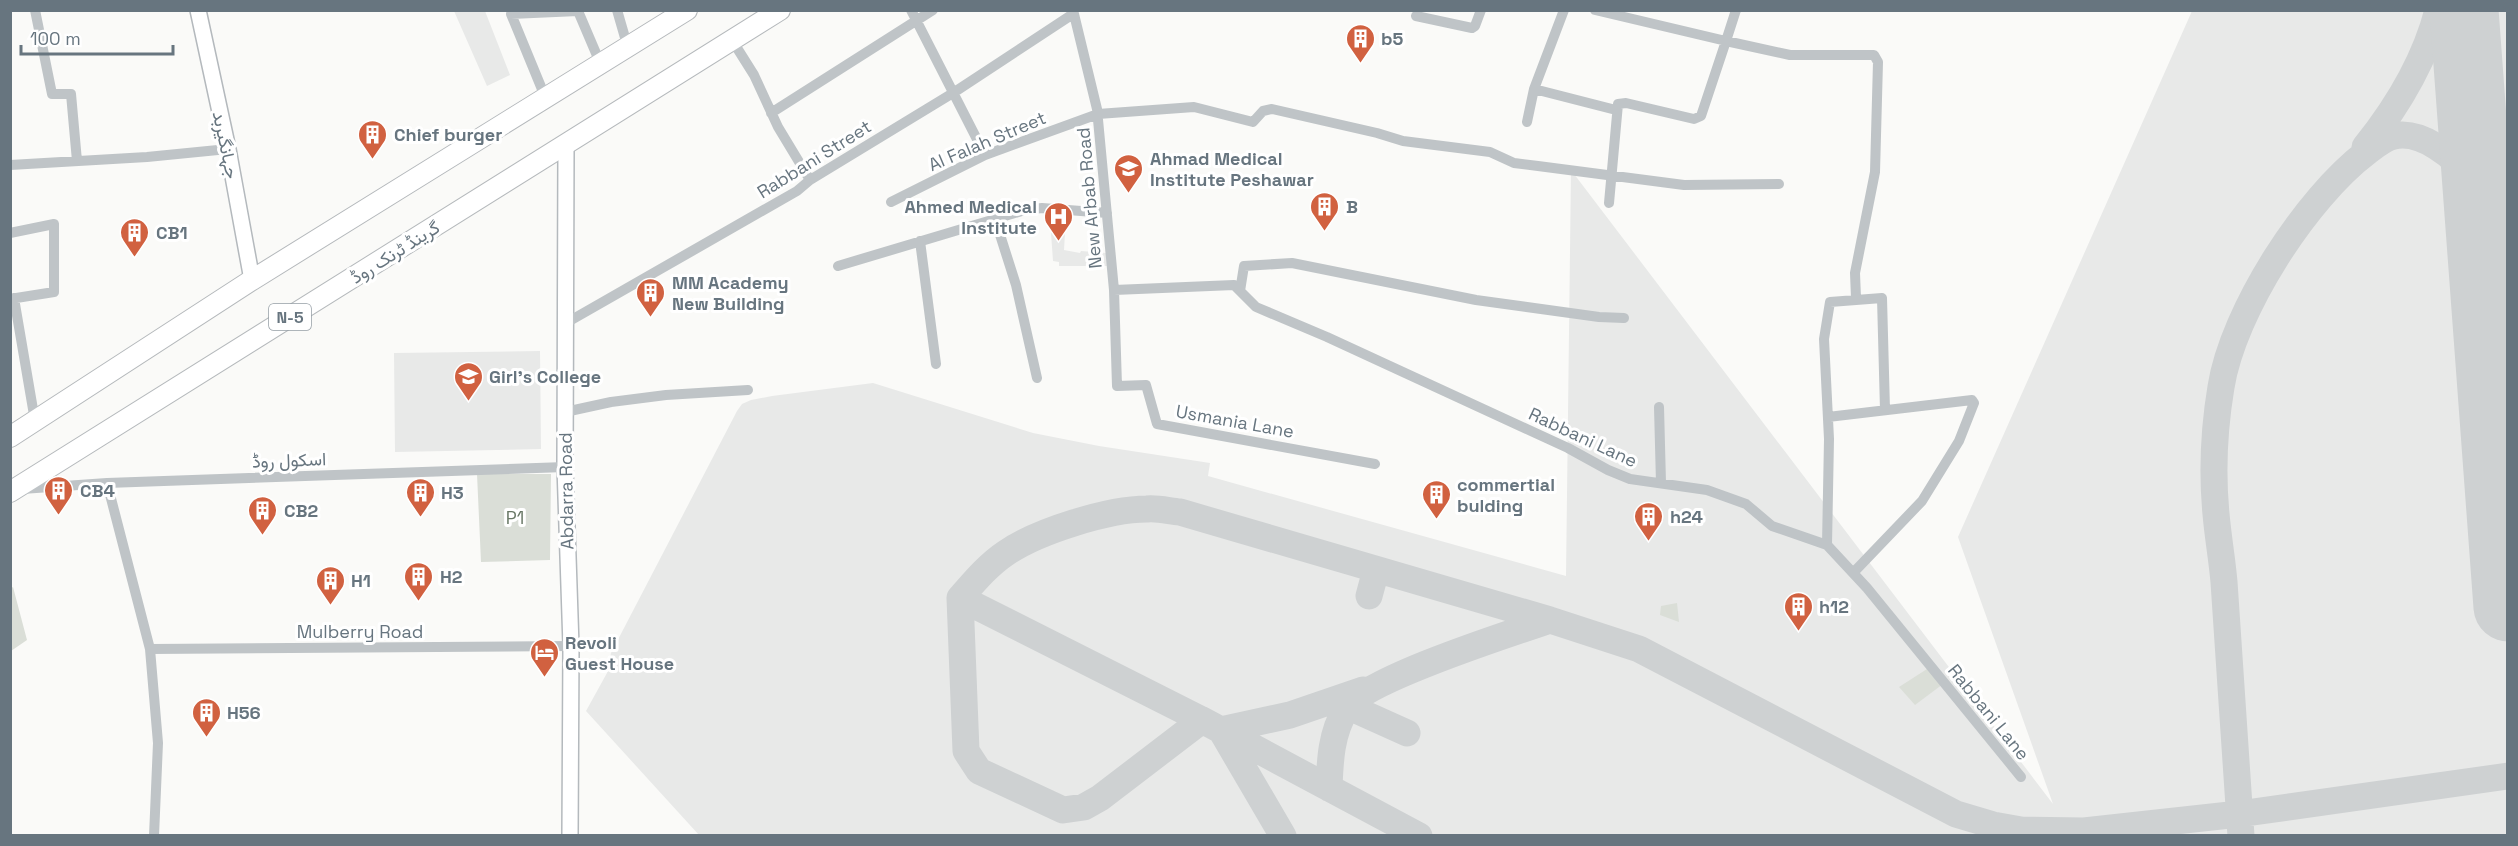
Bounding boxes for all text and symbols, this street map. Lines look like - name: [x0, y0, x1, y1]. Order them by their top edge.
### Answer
- scale bar: [21, 18, 172, 56]
- building icon: b5: [1344, 22, 1376, 64]
- text: 100 m: [30, 27, 81, 50]
- place label: b5: [1381, 27, 1403, 50]
- street label: Al Falah Street: [925, 106, 1049, 176]
- street label: جہانگیربد: [208, 109, 244, 181]
- street label: Rabbani Street: [753, 115, 875, 203]
- building icon: Chief burger: [357, 118, 389, 160]
- place label: Chief burger: [394, 123, 502, 146]
- street label: New Arbab Road: [1071, 126, 1107, 270]
- place label: Ahmad Medical Institute Peshawar: [1150, 147, 1314, 191]
- school or university icon: Ahmad Medical Institute Peshawar: [1113, 152, 1145, 194]
- building icon: B: [1309, 190, 1341, 232]
- place label: Ahmed Medical Institute: [904, 195, 1037, 239]
- place label: B: [1346, 195, 1358, 218]
- hospital icon: Ahmed Medical Institute: [1042, 200, 1074, 242]
- street label: گرینڈ ٹرنک روڈ: [346, 215, 444, 289]
- building icon: CB1: [119, 216, 151, 258]
- place label: CB1: [156, 221, 188, 244]
- place label: MM Academy New Building: [672, 271, 788, 315]
- building icon: MM Academy New Building: [635, 276, 667, 318]
- road number: N-5: [269, 304, 311, 330]
- school or university icon: Girl's College: [452, 360, 484, 402]
- place label: Girl's College: [489, 365, 601, 388]
- street label: Usmania Lane: [1174, 399, 1296, 443]
- street label: Rabbani Lane: [1525, 402, 1641, 472]
- street label: Abdarra Road: [553, 432, 579, 550]
- street label: اسکول روڈ: [252, 447, 326, 473]
- place label: commertial bulding: [1457, 473, 1555, 517]
- building icon: CB4: [43, 474, 75, 516]
- building icon: H3: [404, 476, 436, 518]
- building icon: commertial bulding: [1420, 478, 1452, 520]
- place label: CB4: [80, 479, 116, 502]
- place label: H3: [441, 481, 464, 504]
- building icon: CB2: [247, 494, 279, 536]
- place label: CB2: [284, 499, 319, 522]
- building icon: h24: [1633, 500, 1665, 542]
- place label: h24: [1670, 505, 1703, 528]
- park label: P1: [506, 506, 524, 529]
- building icon: H2: [403, 560, 435, 602]
- building icon: H1: [314, 564, 346, 606]
- place label: H2: [440, 565, 463, 588]
- place label: H1: [351, 569, 371, 592]
- building icon: h12: [1782, 590, 1814, 632]
- place label: h12: [1819, 595, 1849, 618]
- street label: Mulberry Road: [297, 620, 423, 643]
- place label: Revoli Guest House: [565, 631, 674, 675]
- hotel icon: Revoli Guest House: [528, 636, 560, 678]
- street label: Rabbani Lane: [1943, 659, 2035, 765]
- building icon: H56: [190, 696, 222, 738]
- place label: H56: [227, 701, 261, 724]

